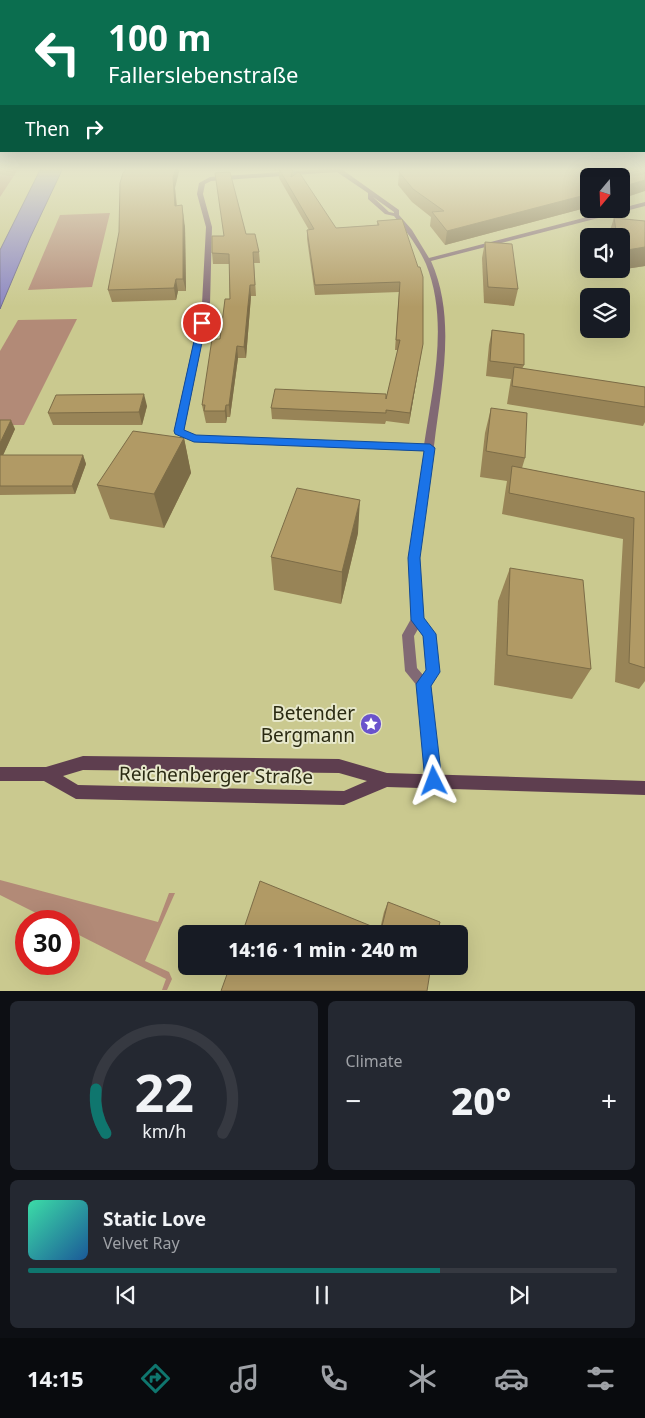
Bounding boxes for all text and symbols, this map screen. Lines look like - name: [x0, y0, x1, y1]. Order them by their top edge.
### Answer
- text: 100 m: [108, 14, 211, 61]
- icon: left: [25, 20, 90, 85]
- text: Fallerslebenstraße: [108, 59, 299, 89]
- icon: right: [80, 115, 108, 143]
- text: Then: [25, 116, 70, 142]
- north arrow: [580, 168, 630, 218]
- map controls: [580, 168, 630, 338]
- button: sound: [580, 228, 630, 278]
- button: layers: [580, 288, 630, 338]
- pin: [181, 302, 223, 344]
- icon: arrive: [188, 309, 216, 337]
- place label: Betender Bergmann: [261, 700, 355, 748]
- place icon: Betender Bergmann: [359, 712, 383, 736]
- position arrow: [407, 754, 459, 806]
- street label: Reichenberger Straße: [119, 760, 313, 790]
- speed limit sign: 30: [15, 910, 80, 975]
- text: 14:16 · 1 min · 240 m: [228, 937, 418, 963]
- text: Climate: [346, 1050, 403, 1072]
- text: 22: [134, 1056, 194, 1127]
- text: 20°: [451, 1074, 511, 1126]
- text: −: [346, 1081, 362, 1119]
- text: +: [601, 1081, 617, 1119]
- text: km/h: [142, 1119, 186, 1143]
- text: Static Love: [103, 1206, 206, 1232]
- text: Velvet Ray: [103, 1232, 180, 1254]
- icon: previous: [112, 1281, 140, 1309]
- icon: pause: [308, 1281, 336, 1309]
- icon: next: [505, 1281, 533, 1309]
- icon: directions: [138, 1361, 173, 1396]
- icon: music: [227, 1361, 262, 1396]
- icon: phone: [316, 1361, 351, 1396]
- icon: climate: [405, 1361, 440, 1396]
- icon: car: [494, 1361, 529, 1396]
- icon: filters: [583, 1361, 618, 1396]
- text: 14:15: [27, 1363, 84, 1393]

